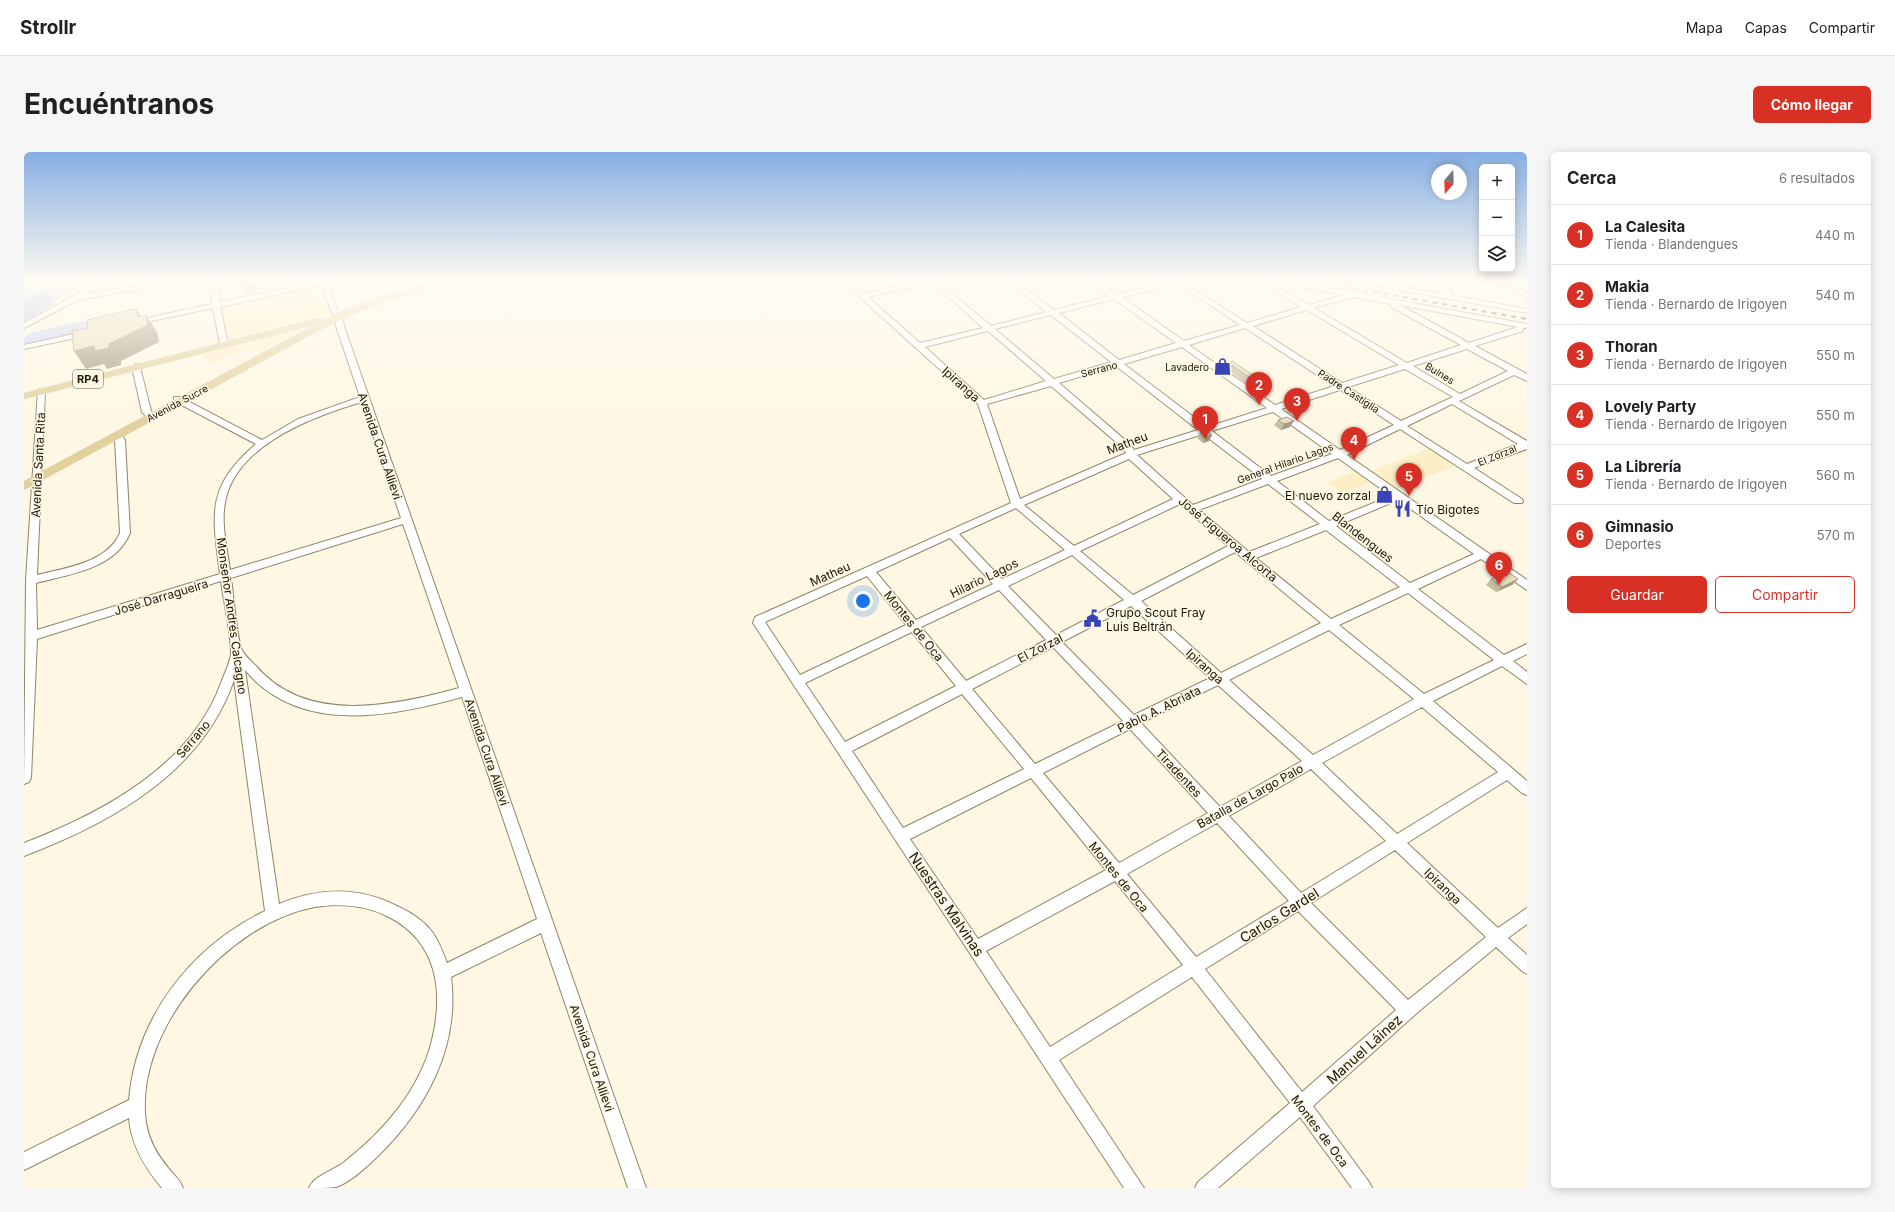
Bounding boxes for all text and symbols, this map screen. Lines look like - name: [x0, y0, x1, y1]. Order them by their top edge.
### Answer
- text: Strollr: [20, 16, 76, 39]
- text: Mapa: [1686, 19, 1723, 36]
- text: Capas: [1745, 19, 1787, 36]
- text: Compartir: [1809, 19, 1875, 36]
- button: Cómo llegar: [1753, 86, 1871, 123]
- text: Encuéntranos: [24, 87, 214, 121]
- north arrow: [1431, 164, 1467, 200]
- map controls: [1479, 164, 1515, 272]
- button: +: [1479, 164, 1515, 200]
- text: Cerca: [1567, 168, 1616, 188]
- text: 6 resultados: [1779, 170, 1855, 186]
- button: −: [1479, 200, 1515, 236]
- text: La Calesita: [1605, 217, 1685, 236]
- text: 1: [1577, 227, 1583, 243]
- text: 440 m: [1815, 227, 1855, 243]
- button: layers: [1479, 236, 1515, 272]
- text: Tienda · Blandengues: [1605, 236, 1738, 252]
- text: Makia: [1605, 277, 1649, 296]
- text: 2: [1576, 287, 1584, 303]
- text: 540 m: [1815, 287, 1855, 303]
- text: Tienda · Bernardo de Irigoyen: [1605, 296, 1787, 312]
- text: Thoran: [1605, 337, 1658, 356]
- text: 3: [1576, 347, 1584, 363]
- text: 550 m: [1816, 347, 1855, 363]
- text: Tienda · Bernardo de Irigoyen: [1605, 356, 1787, 372]
- shop icon: Lavadero: [1212, 357, 1232, 377]
- street label: Serrano: [1079, 358, 1119, 380]
- street label: Bulnes: [1423, 360, 1457, 386]
- place label: Lavadero: [1165, 361, 1209, 373]
- street label: Ipiranga: [939, 363, 983, 405]
- street label: Padre Castiglia: [1316, 367, 1382, 415]
- road number: RP4: [73, 370, 103, 388]
- pin: 2: [1246, 372, 1272, 405]
- street label: Avenida Sucre: [144, 382, 210, 424]
- pin: 3: [1284, 388, 1310, 421]
- street label: Avenida Cura Allievi: [355, 390, 405, 502]
- text: Lovely Party: [1605, 397, 1696, 416]
- pin: 1: [1192, 406, 1218, 439]
- text: 4: [1576, 407, 1584, 423]
- text: 550 m: [1816, 407, 1855, 423]
- street label: Avenida Santa Rita: [28, 412, 48, 518]
- text: Tienda · Bernardo de Irigoyen: [1605, 416, 1787, 432]
- pin: 4: [1341, 427, 1367, 460]
- street label: Matheu: [1104, 428, 1150, 458]
- street label: General Hilario Lagos: [1235, 440, 1335, 486]
- street label: El Zorzal: [1476, 442, 1518, 468]
- text: La Librería: [1605, 457, 1681, 476]
- pin: 5: [1396, 463, 1422, 496]
- text: 5: [1576, 467, 1584, 483]
- text: 560 m: [1816, 467, 1855, 483]
- text: Tienda · Bernardo de Irigoyen: [1605, 476, 1787, 492]
- shop icon: El nuevo zorzal: [1374, 485, 1394, 505]
- place label: El nuevo zorzal: [1285, 488, 1371, 503]
- street label: José Figueroa Alcorta: [1175, 493, 1281, 585]
- restaurant icon: Tío Bigotes: [1393, 499, 1413, 519]
- place label: Tío Bigotes: [1416, 502, 1480, 517]
- street label: Blandengues: [1329, 508, 1397, 566]
- text: Gimnasio: [1605, 517, 1674, 536]
- text: 6: [1576, 527, 1584, 543]
- text: 570 m: [1817, 527, 1855, 543]
- text: Deportes: [1605, 536, 1661, 552]
- street label: Monseñor Andrés Calcagno: [214, 537, 250, 695]
- pin: 6: [1486, 552, 1512, 585]
- street label: Hilario Lagos: [947, 555, 1021, 601]
- street label: Matheu: [807, 558, 853, 590]
- street label: José Darragueira: [112, 576, 210, 618]
- button: Guardar: [1567, 576, 1707, 613]
- button: Compartir: [1715, 576, 1855, 613]
- street label: Montes de Oca: [881, 588, 947, 664]
- your location: [853, 591, 873, 611]
- place label: Grupo Scout Fray Luis Beltrán: [1106, 605, 1205, 634]
- public building icon: Grupo Scout Fray Luis Beltrán: [1083, 609, 1103, 629]
- street label: El Zorzal: [1015, 630, 1065, 666]
- street label: Ipiranga: [1183, 645, 1227, 687]
- street label: Pablo A. Abriata: [1115, 682, 1203, 736]
- street label: Avenida Cura Allievi: [462, 696, 512, 808]
- street label: Serrano: [173, 717, 213, 761]
- street label: Tiradentes: [1153, 746, 1205, 800]
- street label: Batalla de Largo Palo: [1194, 761, 1306, 831]
- street label: Montes de Oca: [1086, 839, 1152, 915]
- street label: Nuestras Malvinas: [906, 849, 988, 959]
- street label: Ipiranga: [1421, 865, 1465, 907]
- street label: Carlos Gardel: [1236, 884, 1322, 946]
- street label: Avenida Cura Allievi: [567, 1002, 617, 1114]
- street label: Manuel Láinez: [1323, 1011, 1405, 1087]
- street label: Montes de Oca: [1288, 1092, 1352, 1170]

